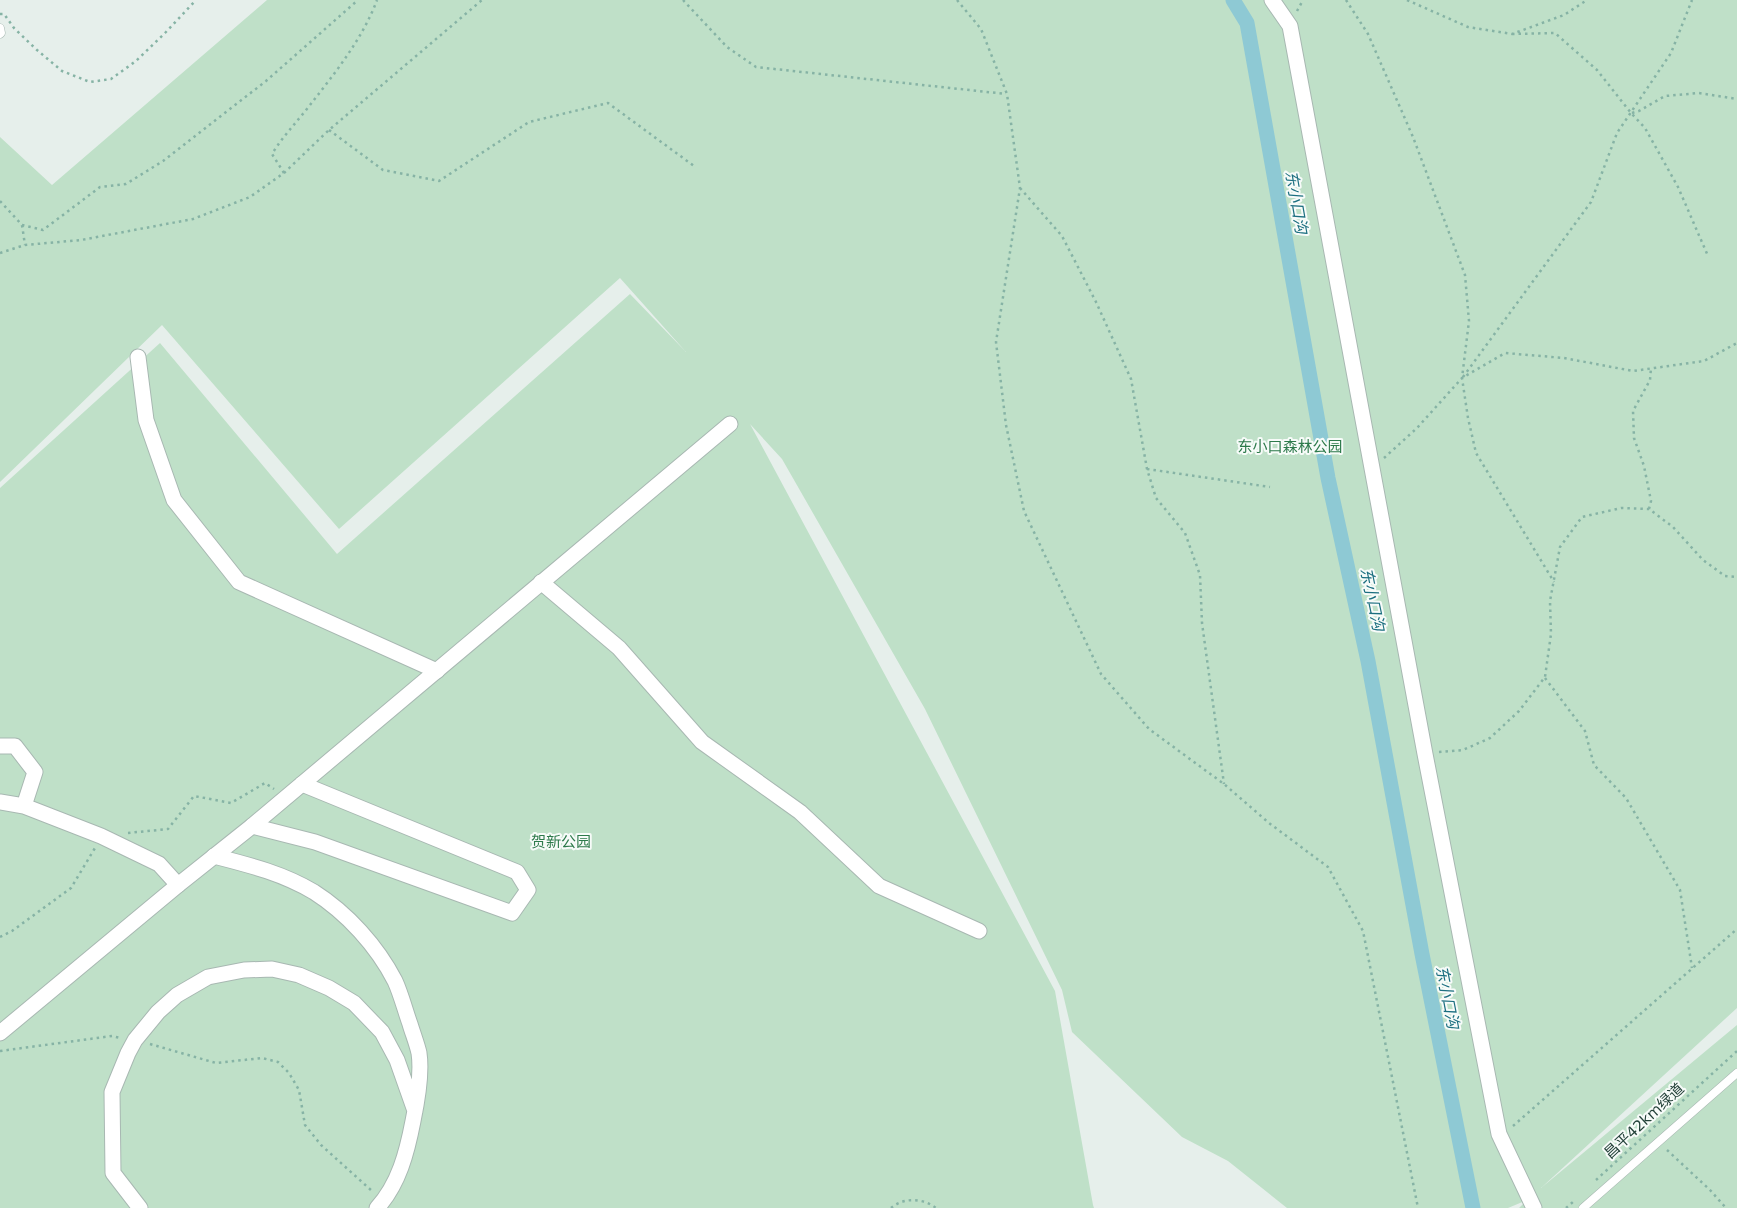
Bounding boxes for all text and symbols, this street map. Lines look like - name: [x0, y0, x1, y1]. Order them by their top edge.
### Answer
- water label: 东小口沟: [1282, 169, 1312, 237]
- park label: 东小口森林公园: [1237, 438, 1343, 456]
- water label: 东小口沟: [1357, 566, 1389, 634]
- park label: 贺新公园: [531, 833, 591, 851]
- water label: 东小口沟: [1432, 964, 1463, 1032]
- street label: 昌平42km绿道: [1600, 1080, 1688, 1162]

